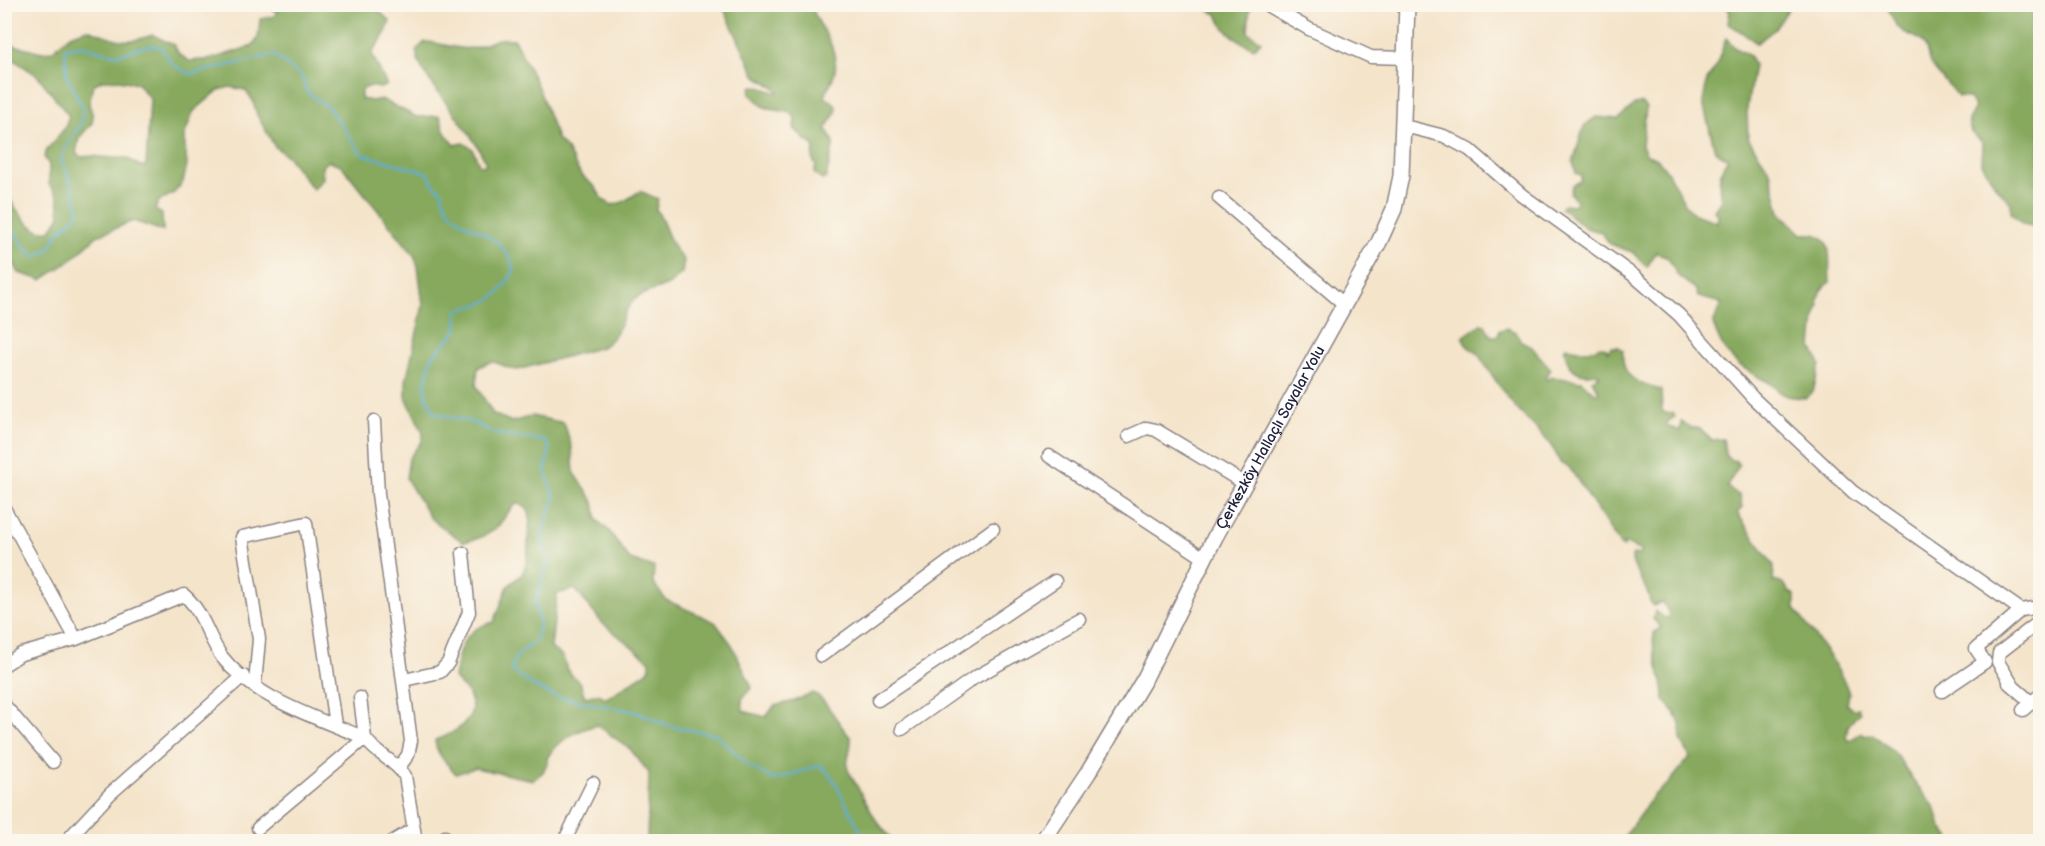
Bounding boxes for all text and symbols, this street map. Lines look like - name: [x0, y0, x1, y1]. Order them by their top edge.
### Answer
- street label: Çerkezköy Hallaçlı Sayalar Yolu: [1212, 342, 1329, 533]

